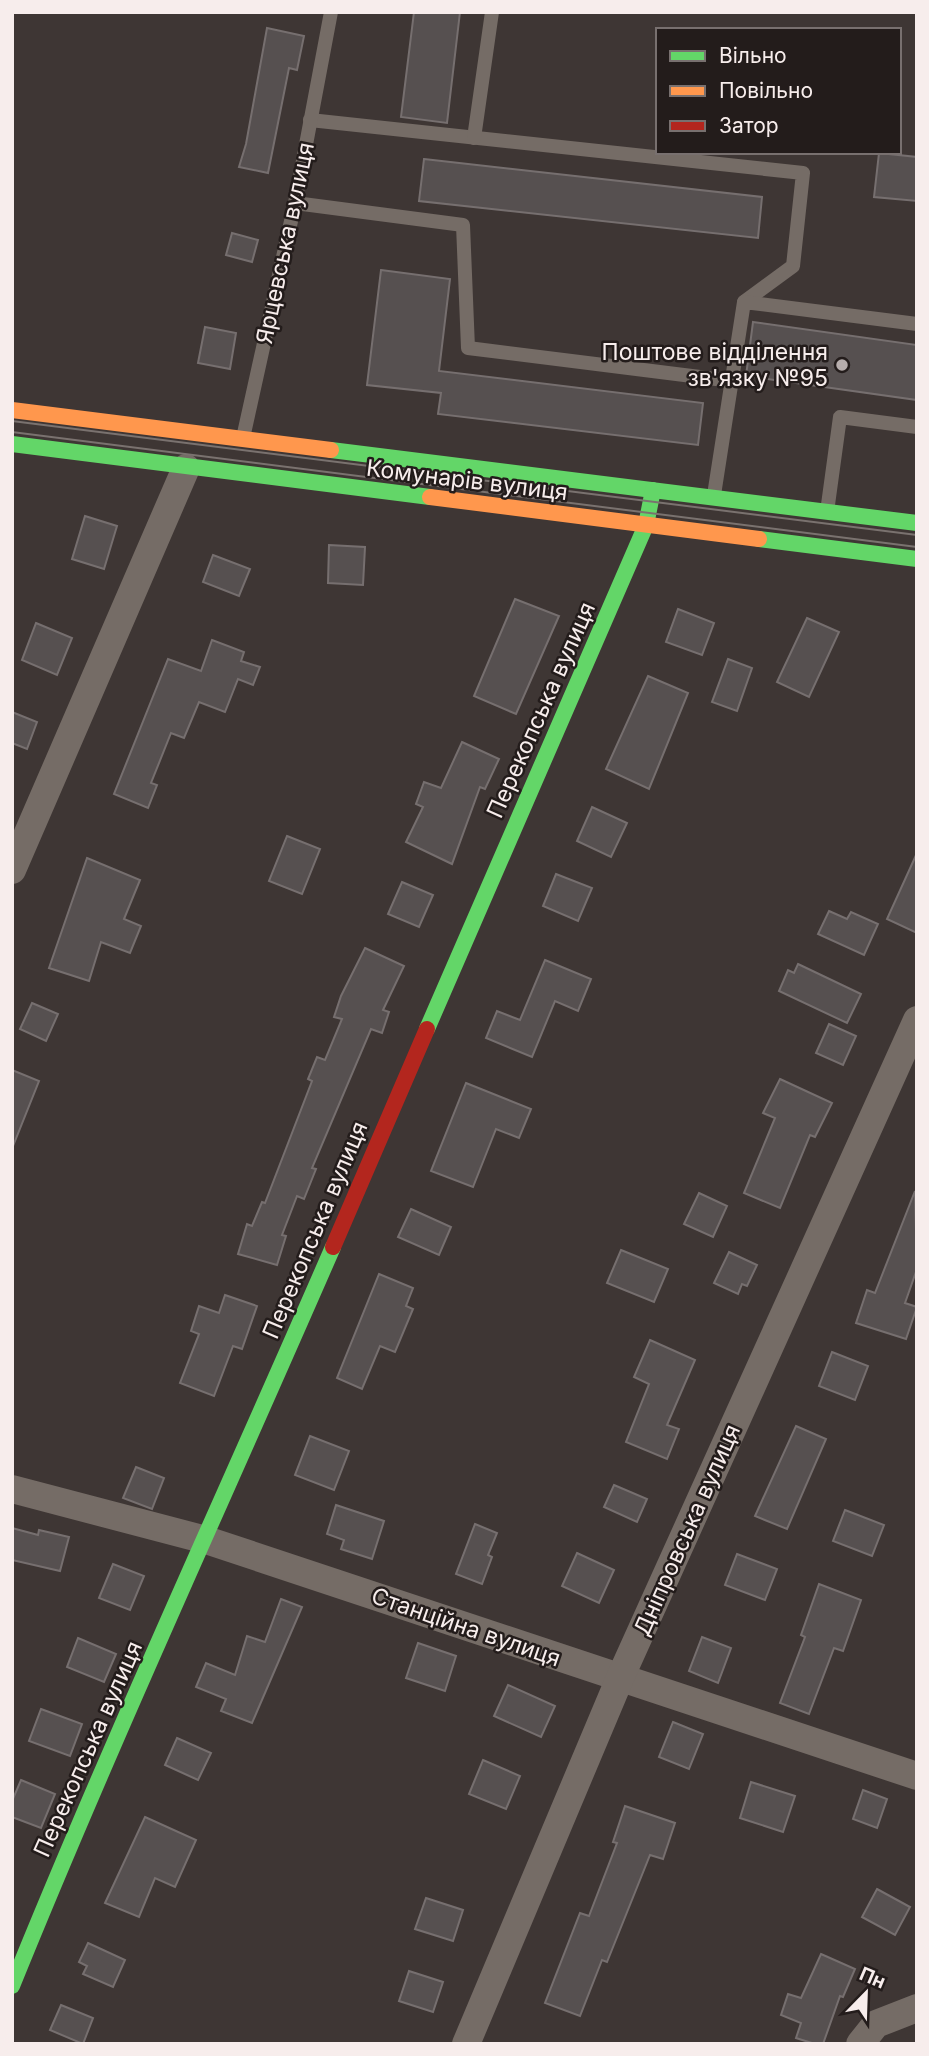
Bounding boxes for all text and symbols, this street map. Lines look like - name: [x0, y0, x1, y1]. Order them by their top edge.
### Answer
- legend: [656, 28, 901, 154]
- text: Вільно: [719, 43, 787, 68]
- text: Повільно: [719, 78, 813, 103]
- text: Затор: [719, 113, 779, 138]
- street label: Ярцевська вулиця: [250, 140, 320, 346]
- place label: Поштове відділення зв'язку №95: [602, 338, 828, 392]
- marker: Поштове відділення зв'язку №95: [834, 357, 850, 373]
- street label: Комунарів вулиця: [365, 454, 569, 506]
- street label: Перекопська вулиця: [481, 598, 601, 822]
- street label: Перекопська вулиця: [257, 1117, 373, 1343]
- street label: Дніпровська вулиця: [628, 1420, 746, 1640]
- street label: Станційна вулиця: [368, 1582, 564, 1672]
- street label: Перекопська вулиця: [28, 1637, 148, 1861]
- north arrow: [831, 1958, 901, 2028]
- text: Пн: [856, 1962, 889, 1993]

